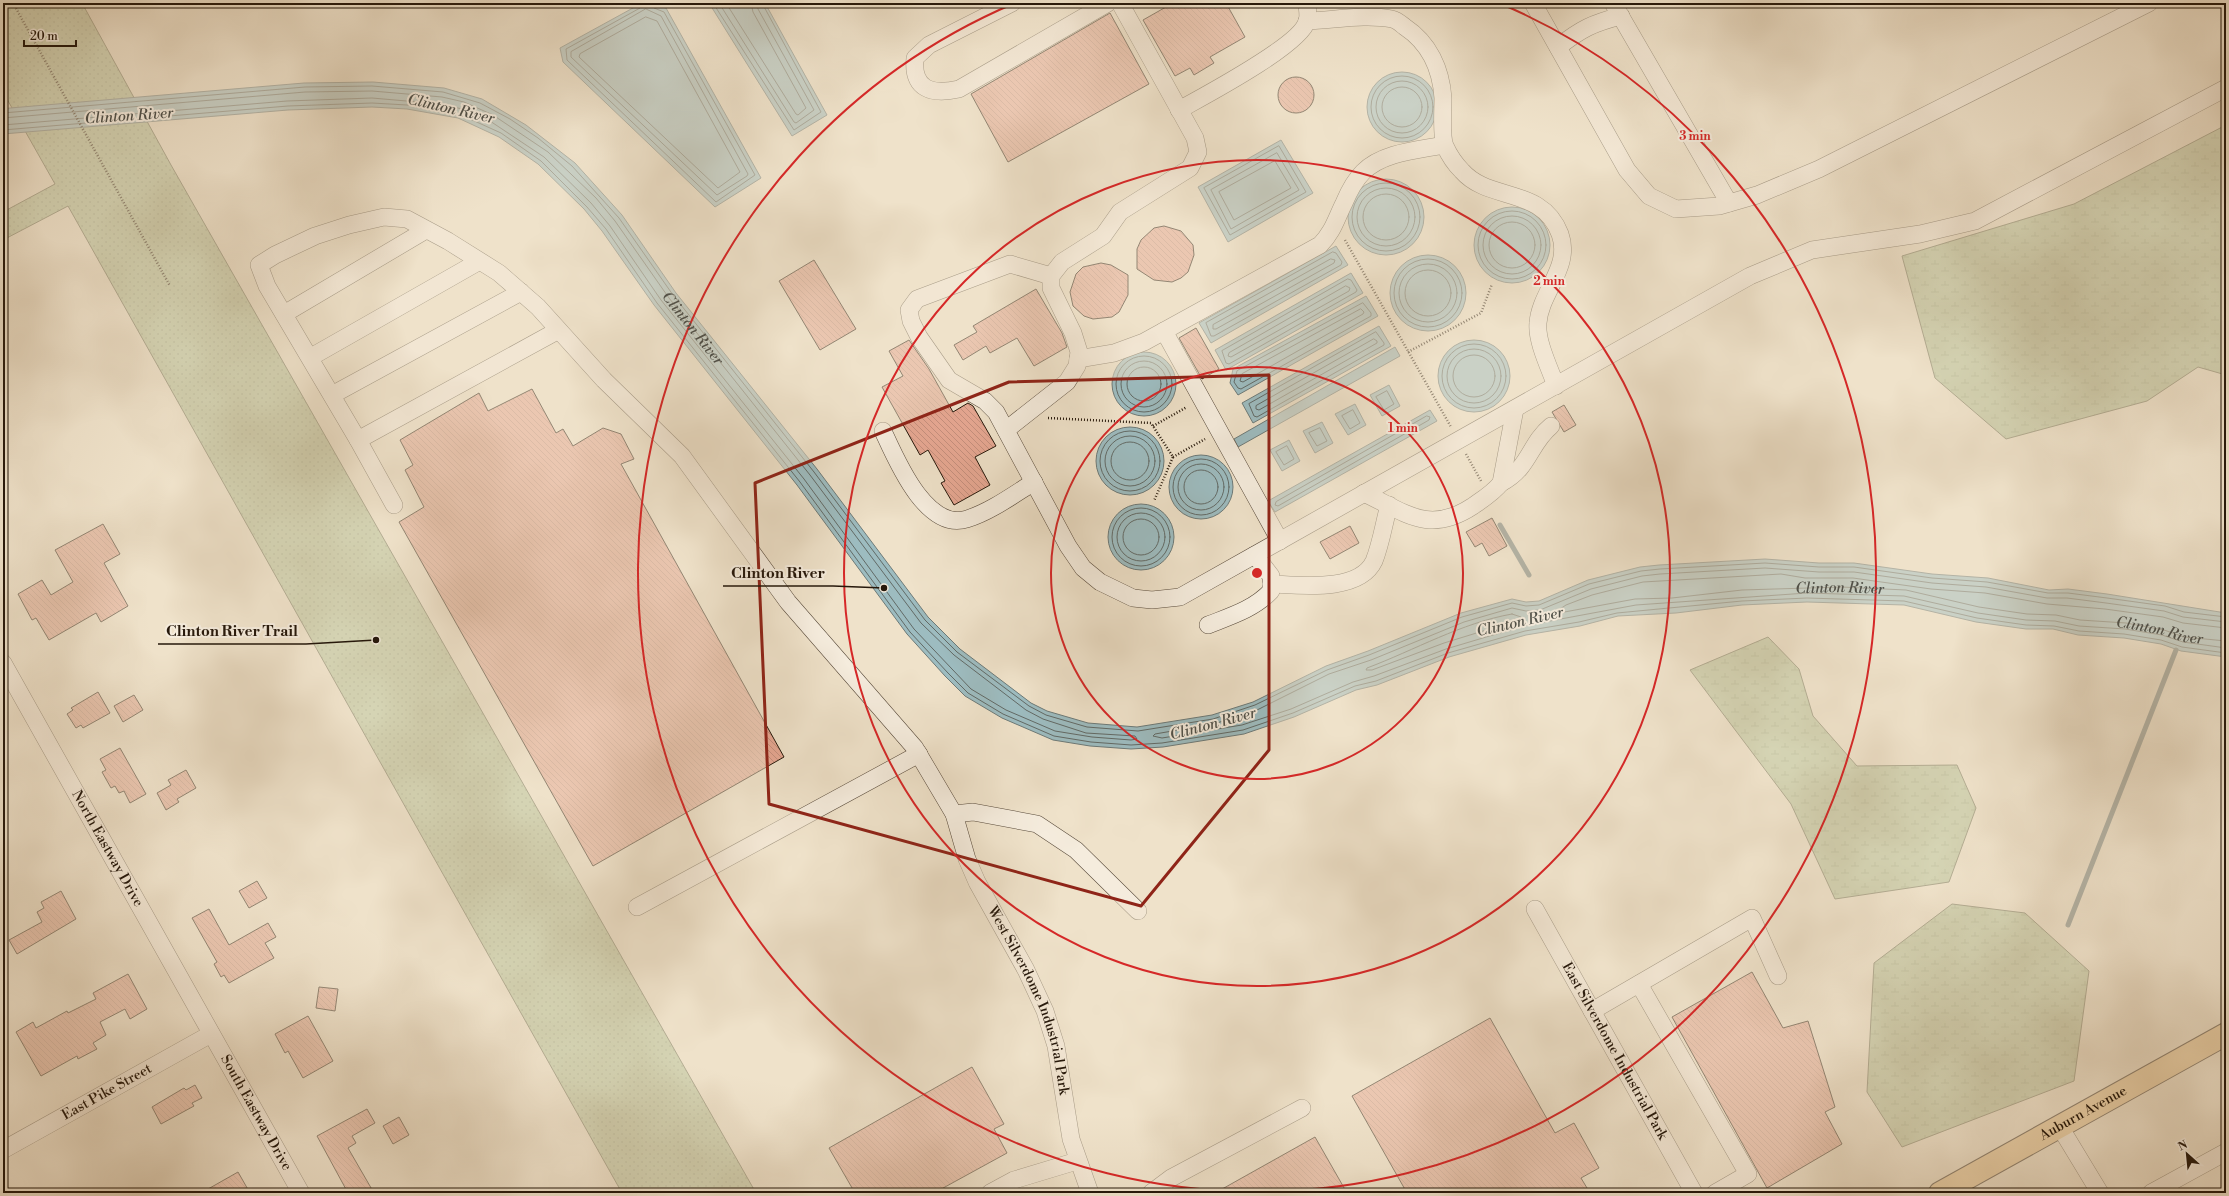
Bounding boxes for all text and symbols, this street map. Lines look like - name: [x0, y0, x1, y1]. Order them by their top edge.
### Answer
- scale bar: [24, 22, 76, 48]
- text: 20 m: [30, 29, 58, 44]
- water label: Clinton River: [406, 90, 497, 128]
- water label: Clinton River: [84, 103, 175, 129]
- text: 3 min: [1679, 129, 1711, 144]
- text: 2 min: [1533, 274, 1565, 289]
- water label: Clinton River: [658, 288, 729, 369]
- text: 1 min: [1388, 421, 1419, 436]
- callout: Clinton River: [723, 559, 833, 586]
- text: Clinton River: [731, 564, 826, 583]
- centre of rings: [1250, 566, 1264, 580]
- water label: Clinton River: [1795, 577, 1885, 599]
- water label: Clinton River: [1475, 603, 1566, 641]
- water label: Clinton River: [2116, 613, 2205, 648]
- callout: Clinton River Trail: [158, 617, 306, 644]
- text: Clinton River Trail: [166, 622, 298, 641]
- water label: Clinton River: [1168, 703, 1259, 745]
- street label: North Eastway Drive: [67, 787, 147, 910]
- street label: West Silverdome Industrial Park: [983, 902, 1073, 1097]
- street label: East Silverdome Industrial Park: [1558, 959, 1672, 1144]
- street label: South Eastway Drive: [216, 1052, 296, 1174]
- street label: East Pike Street: [59, 1060, 155, 1124]
- street label: Auburn Avenue: [2036, 1082, 2130, 1145]
- north arrow: [2167, 1134, 2207, 1174]
- text: N: [2176, 1138, 2190, 1154]

